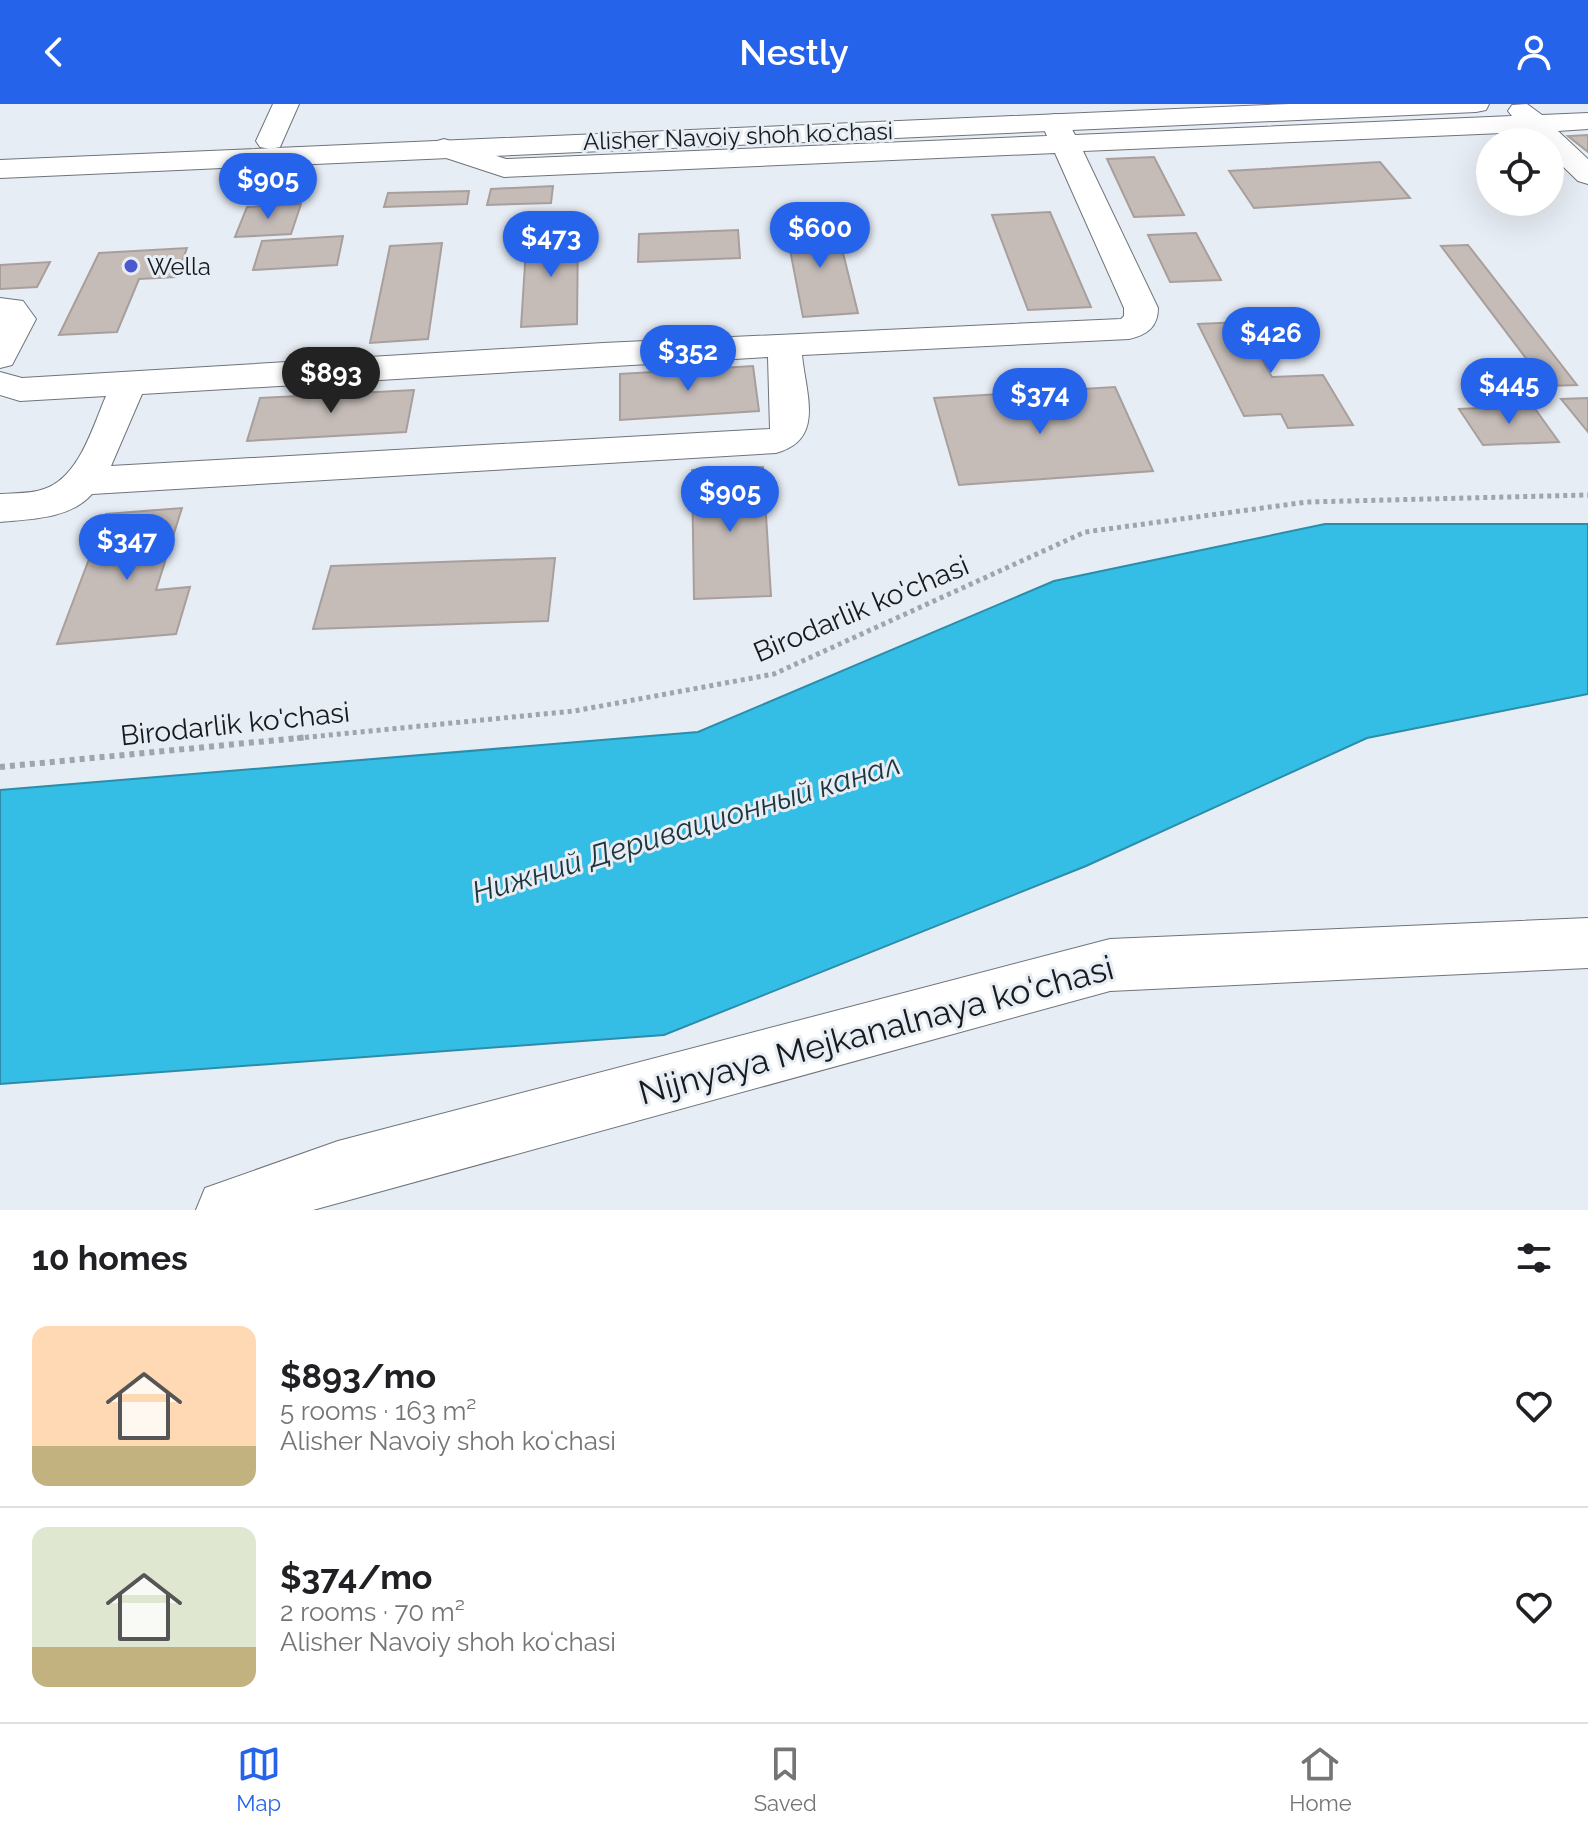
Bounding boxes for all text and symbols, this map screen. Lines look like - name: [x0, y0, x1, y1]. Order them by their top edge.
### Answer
- icon: back: [32, 30, 76, 74]
- icon: person: [1512, 30, 1556, 74]
- text: Nestly: [739, 31, 849, 73]
- street label: Alisher Navoiy shoh koʻchasi: [582, 116, 894, 156]
- map controls: [1476, 128, 1564, 216]
- button: locate: [1476, 128, 1564, 216]
- pin: $905: [221, 153, 315, 221]
- text: $905: [237, 164, 299, 194]
- pin: $600: [773, 202, 867, 270]
- pin: $473: [504, 211, 598, 279]
- text: $600: [788, 213, 852, 243]
- text: $473: [521, 222, 581, 252]
- place label: Wella: [147, 252, 211, 281]
- marker: Wella: [122, 257, 140, 275]
- pin: $426: [1224, 307, 1318, 375]
- text: $426: [1240, 318, 1302, 348]
- pin: $352: [641, 325, 735, 393]
- text: $352: [658, 336, 718, 366]
- pin: $893: [284, 347, 378, 415]
- text: $893: [300, 358, 362, 388]
- pin: $445: [1462, 358, 1556, 426]
- pin: $374: [993, 368, 1087, 436]
- text: $445: [1479, 369, 1539, 399]
- text: $374: [1010, 379, 1070, 409]
- pin: $905: [683, 466, 777, 534]
- text: $905: [699, 477, 761, 507]
- pin: $347: [80, 514, 174, 582]
- text: $347: [97, 525, 157, 555]
- street label: Birodarlik ko'chasi: [748, 549, 974, 669]
- street label: Birodarlik ko'chasi: [119, 696, 351, 752]
- water label: Нижний Деривационный канал: [468, 746, 904, 910]
- street label: Nijnyaya Mejkanalnaya ko‘chasi: [634, 947, 1118, 1113]
- icon: filters: [1512, 1236, 1556, 1280]
- text: 10 homes: [32, 1238, 188, 1278]
- text: $893/mo: [280, 1356, 436, 1396]
- icon: home: [96, 1358, 192, 1454]
- icon: heart: [1512, 1384, 1556, 1428]
- text: 5 rooms · 163 m²: [280, 1396, 476, 1426]
- text: Alisher Navoiy shoh koʻchasi: [280, 1426, 616, 1456]
- text: $374/mo: [280, 1557, 432, 1597]
- icon: home: [96, 1559, 192, 1655]
- icon: heart: [1512, 1585, 1556, 1629]
- text: 2 rooms · 70 m²: [280, 1597, 465, 1627]
- text: Alisher Navoiy shoh koʻchasi: [280, 1627, 616, 1657]
- tab: Map: [236, 1742, 281, 1816]
- tab: Saved: [754, 1742, 817, 1816]
- tab: Home: [1289, 1742, 1352, 1816]

